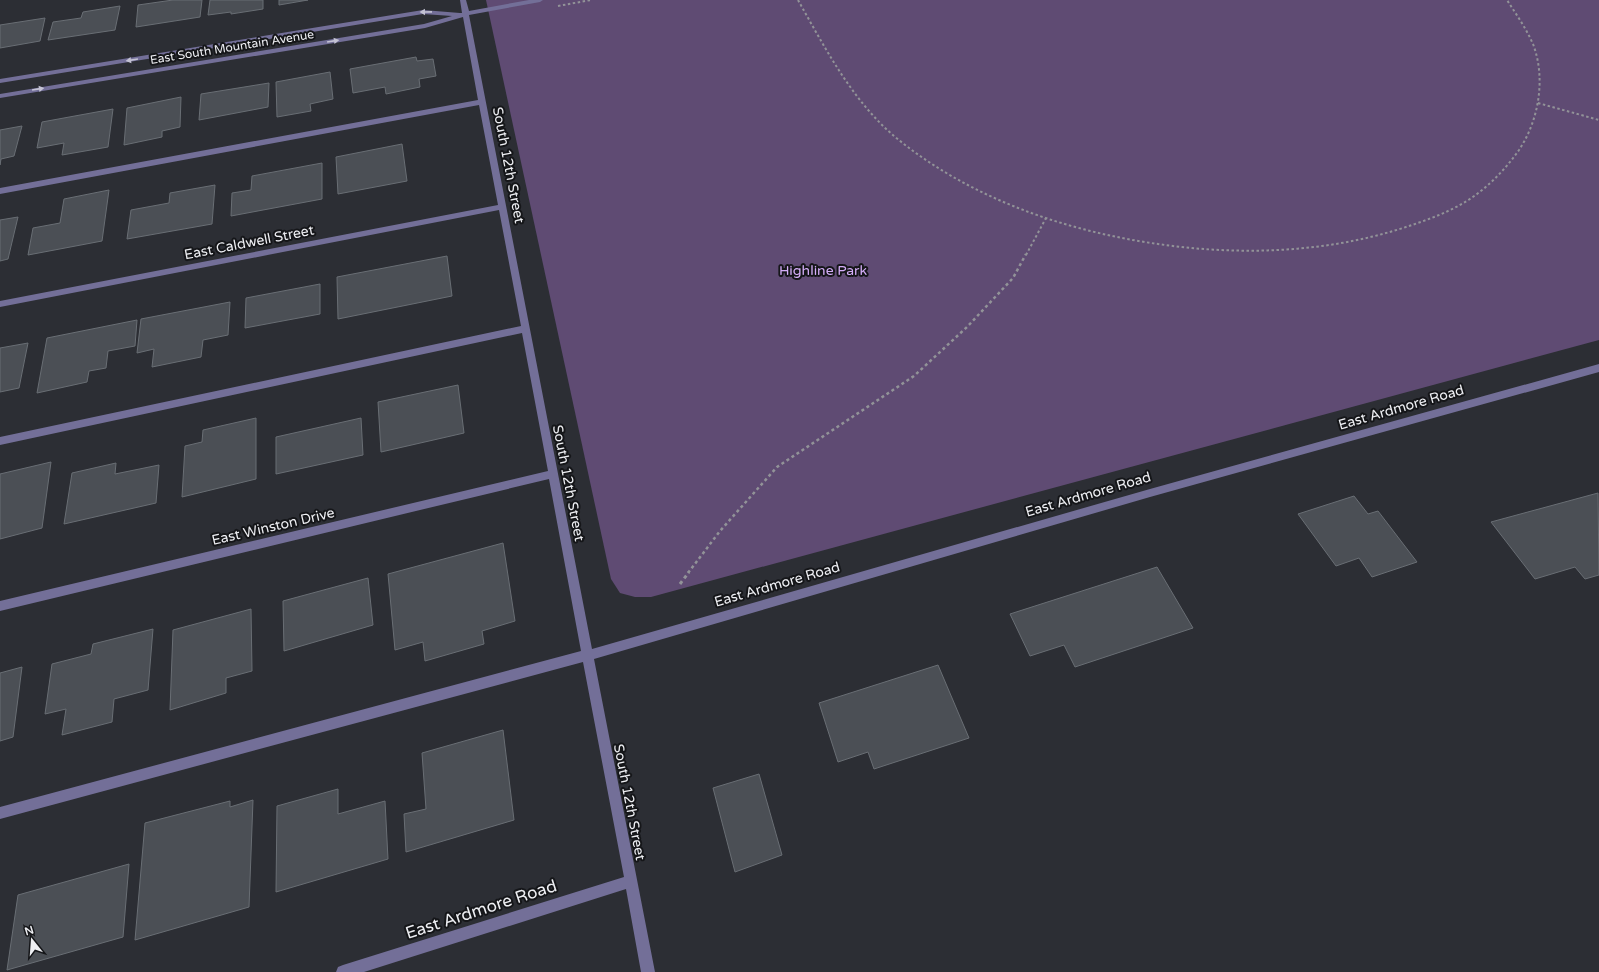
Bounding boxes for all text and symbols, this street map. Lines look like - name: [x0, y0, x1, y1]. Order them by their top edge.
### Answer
- one-way arrow: [420, 9, 432, 16]
- street label: East South Mountain Avenue: [149, 27, 315, 67]
- one-way arrow: [327, 38, 339, 44]
- one-way arrow: [126, 57, 138, 63]
- one-way arrow: [32, 86, 45, 92]
- street label: South 12th Street: [489, 105, 528, 225]
- street label: East Caldwell Street: [183, 221, 316, 263]
- park label: Highline Park: [779, 262, 867, 279]
- street label: East Ardmore Road: [1336, 381, 1466, 434]
- street label: South 12th Street: [549, 423, 588, 543]
- street label: East Ardmore Road: [1023, 468, 1153, 521]
- street label: East Winston Drive: [210, 504, 336, 549]
- street label: East Ardmore Road: [712, 558, 842, 611]
- street label: South 12th Street: [610, 742, 649, 862]
- street label: East Ardmore Road: [403, 875, 559, 944]
- north arrow: [12, 920, 52, 960]
- text: N: [23, 923, 35, 938]

